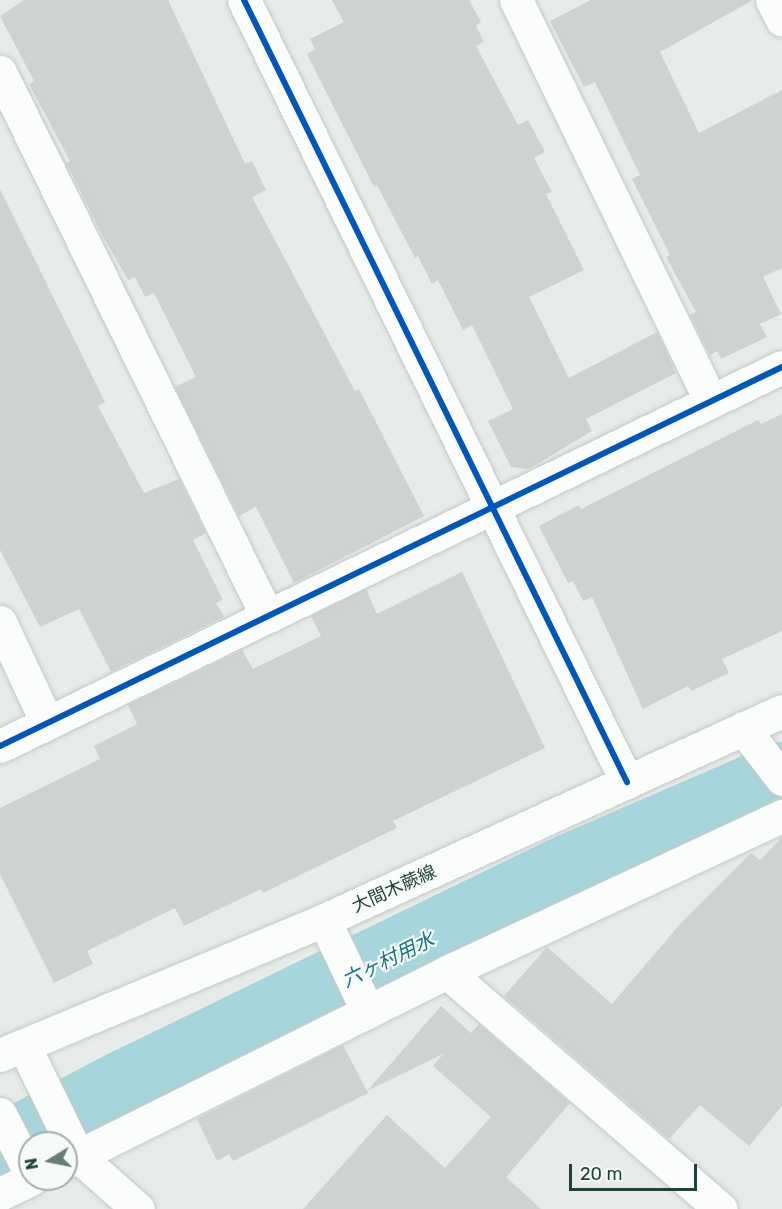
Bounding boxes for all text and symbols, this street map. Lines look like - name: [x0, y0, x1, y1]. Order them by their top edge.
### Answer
- street label: 大間木蕨線: [348, 861, 440, 917]
- water label: 六ヶ村用水: [338, 927, 438, 993]
- north arrow: [18, 1131, 78, 1191]
- scale bar: [572, 1152, 700, 1190]
- text: N: [21, 1157, 42, 1171]
- text: 20 m: [580, 1163, 622, 1185]

